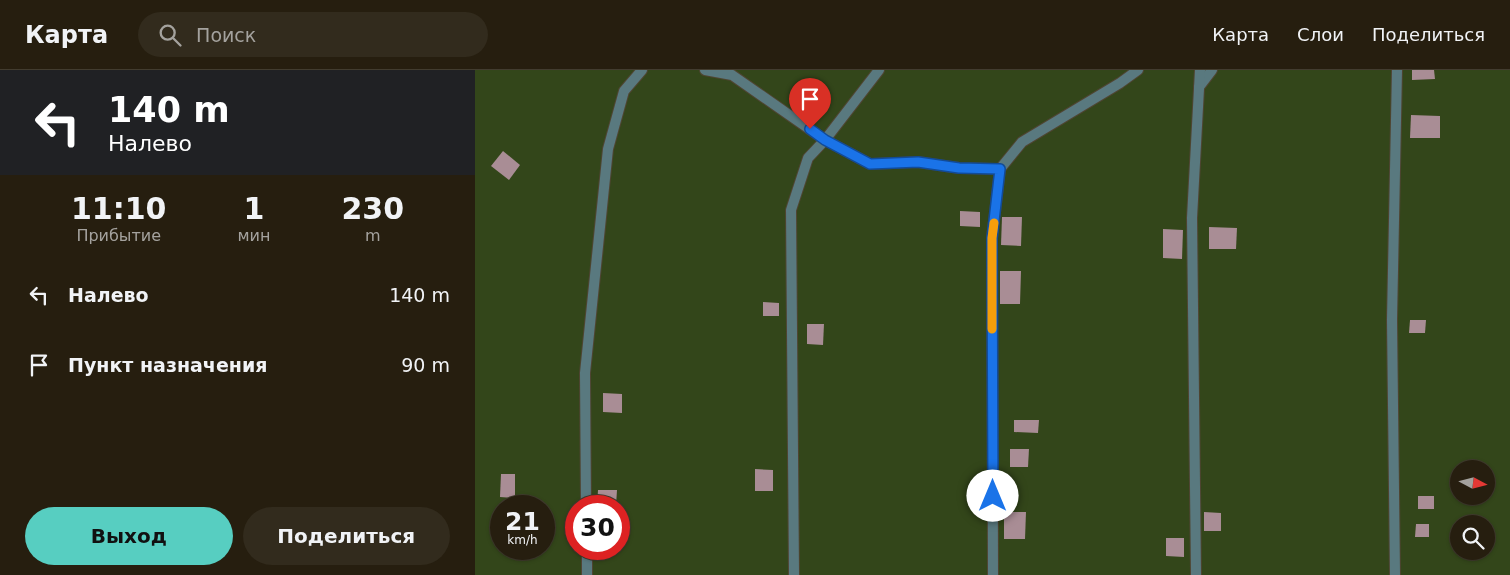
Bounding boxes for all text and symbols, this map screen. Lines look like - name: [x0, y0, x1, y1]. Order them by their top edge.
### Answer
- search box: [138, 12, 488, 57]
- text: Карта: [25, 21, 108, 49]
- icon: search: [156, 21, 184, 49]
- text: Поиск: [196, 24, 256, 46]
- text: Карта: [1212, 24, 1269, 45]
- text: Слои: [1297, 24, 1344, 45]
- text: Поделиться: [1372, 24, 1485, 45]
- pin: [789, 78, 831, 129]
- icon: arrive: [796, 85, 824, 113]
- icon: left: [25, 90, 90, 155]
- text: 140 m: [108, 90, 230, 130]
- text: Налево: [108, 131, 192, 156]
- text: 11:10: [71, 191, 166, 226]
- text: 1: [244, 191, 264, 226]
- text: 230: [341, 191, 404, 226]
- text: Прибытие: [76, 226, 161, 245]
- text: мин: [237, 226, 270, 245]
- text: m: [365, 226, 381, 245]
- icon: left: [25, 281, 53, 309]
- text: Налево: [68, 284, 149, 306]
- text: 140 m: [389, 284, 450, 306]
- icon: arrive: [25, 351, 53, 379]
- text: Пункт назначения: [68, 354, 267, 376]
- text: 90 m: [401, 354, 450, 376]
- north arrow: [1450, 460, 1495, 505]
- map controls: [1450, 460, 1495, 560]
- position arrow: [966, 469, 1018, 521]
- speed limit sign: 30: [565, 495, 630, 560]
- button: Выход: [25, 507, 233, 565]
- button: Поделиться: [243, 507, 450, 565]
- text: 21: [505, 507, 540, 536]
- button: search: [1450, 515, 1495, 560]
- text: km/h: [507, 533, 538, 547]

